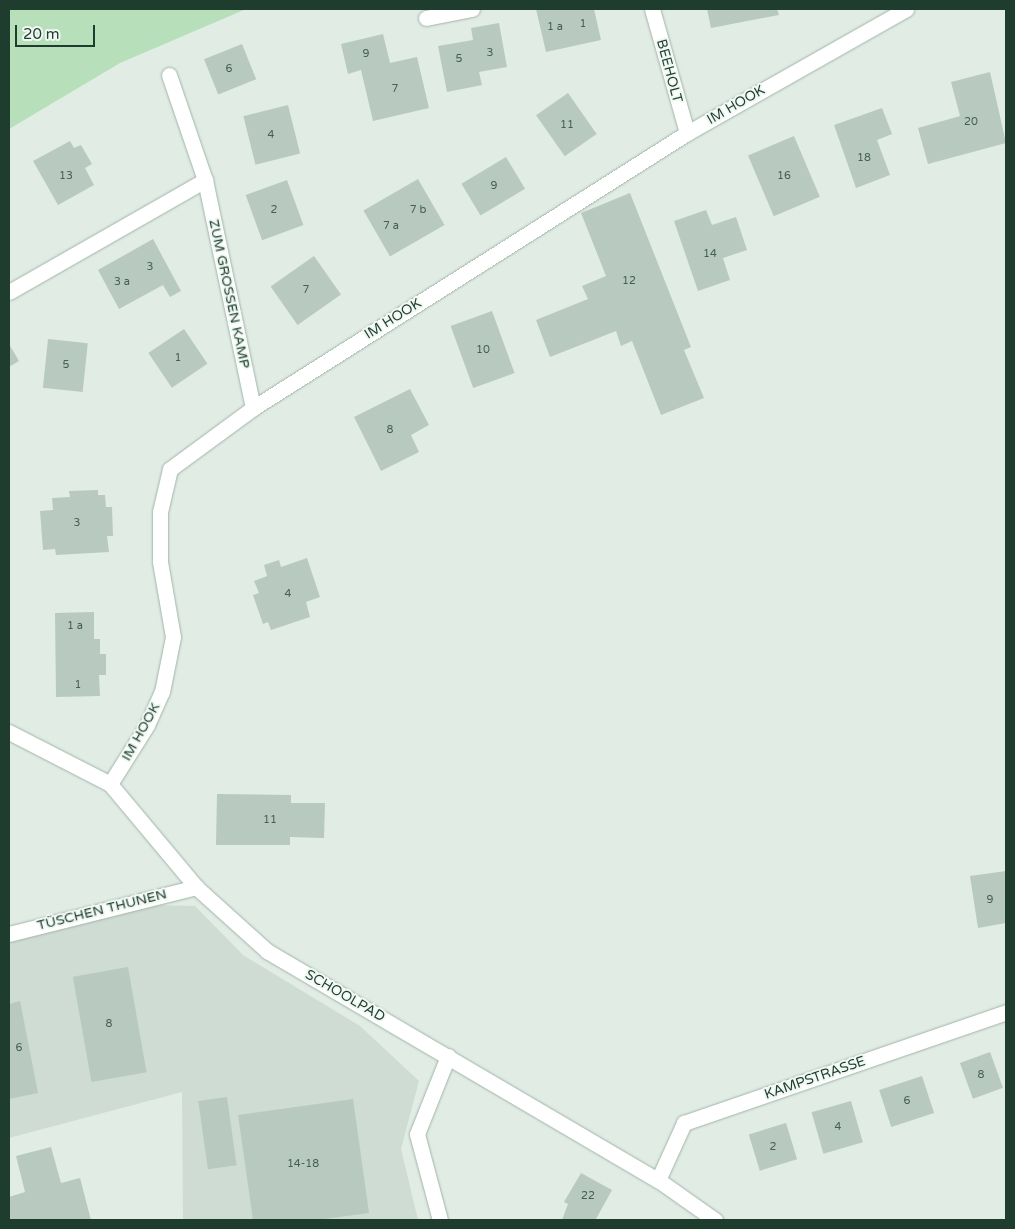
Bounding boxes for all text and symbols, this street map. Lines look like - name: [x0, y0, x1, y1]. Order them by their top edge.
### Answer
- scale bar: [18, 15, 98, 47]
- house number: 1: [580, 17, 586, 31]
- house number: 1 a: [547, 20, 563, 34]
- text: 20 m: [23, 25, 60, 43]
- street label: BEEHOLT: [652, 37, 686, 105]
- house number: 3: [487, 46, 493, 60]
- house number: 9: [363, 47, 369, 61]
- house number: 5: [456, 52, 462, 66]
- house number: 6: [226, 62, 232, 76]
- house number: 7: [392, 82, 398, 96]
- street label: IM HOOK: [704, 82, 768, 128]
- house number: 20: [964, 115, 978, 129]
- house number: 11: [560, 118, 574, 132]
- house number: 4: [268, 128, 274, 142]
- house number: 18: [857, 151, 871, 165]
- house number: 13: [59, 169, 73, 183]
- house number: 16: [777, 169, 791, 183]
- house number: 9: [491, 179, 497, 193]
- house number: 2: [271, 203, 277, 217]
- house number: 7 b: [410, 203, 426, 217]
- street label: ZUM GROSSEN KAMP: [205, 218, 253, 370]
- house number: 7 a: [383, 219, 399, 233]
- house number: 14: [703, 247, 717, 261]
- house number: 3: [147, 260, 153, 274]
- house number: 12: [622, 274, 636, 288]
- house number: 3 a: [114, 275, 130, 289]
- house number: 7: [303, 283, 309, 297]
- street label: IM HOOK: [361, 295, 425, 343]
- house number: 10: [476, 343, 490, 357]
- house number: 1: [175, 351, 181, 365]
- house number: 5: [63, 358, 69, 372]
- house number: 8: [387, 423, 393, 437]
- house number: 3: [74, 516, 80, 530]
- house number: 4: [285, 587, 291, 601]
- house number: 1 a: [67, 619, 83, 633]
- house number: 1: [75, 678, 81, 692]
- street label: IM HOOK: [118, 700, 164, 764]
- house number: 11: [263, 813, 277, 827]
- street label: TÜSCHEN THUNEN: [35, 886, 169, 934]
- house number: 9: [987, 893, 993, 907]
- street label: SCHOOLPAD: [302, 966, 388, 1026]
- house number: 8: [106, 1017, 112, 1031]
- house number: 6: [16, 1041, 22, 1055]
- street label: KAMPSTRASSE: [762, 1053, 868, 1103]
- house number: 8: [978, 1068, 984, 1082]
- house number: 6: [904, 1094, 910, 1108]
- house number: 4: [835, 1120, 841, 1134]
- house number: 2: [770, 1140, 776, 1154]
- house number: 14-18: [287, 1157, 319, 1171]
- house number: 22: [581, 1189, 595, 1203]

